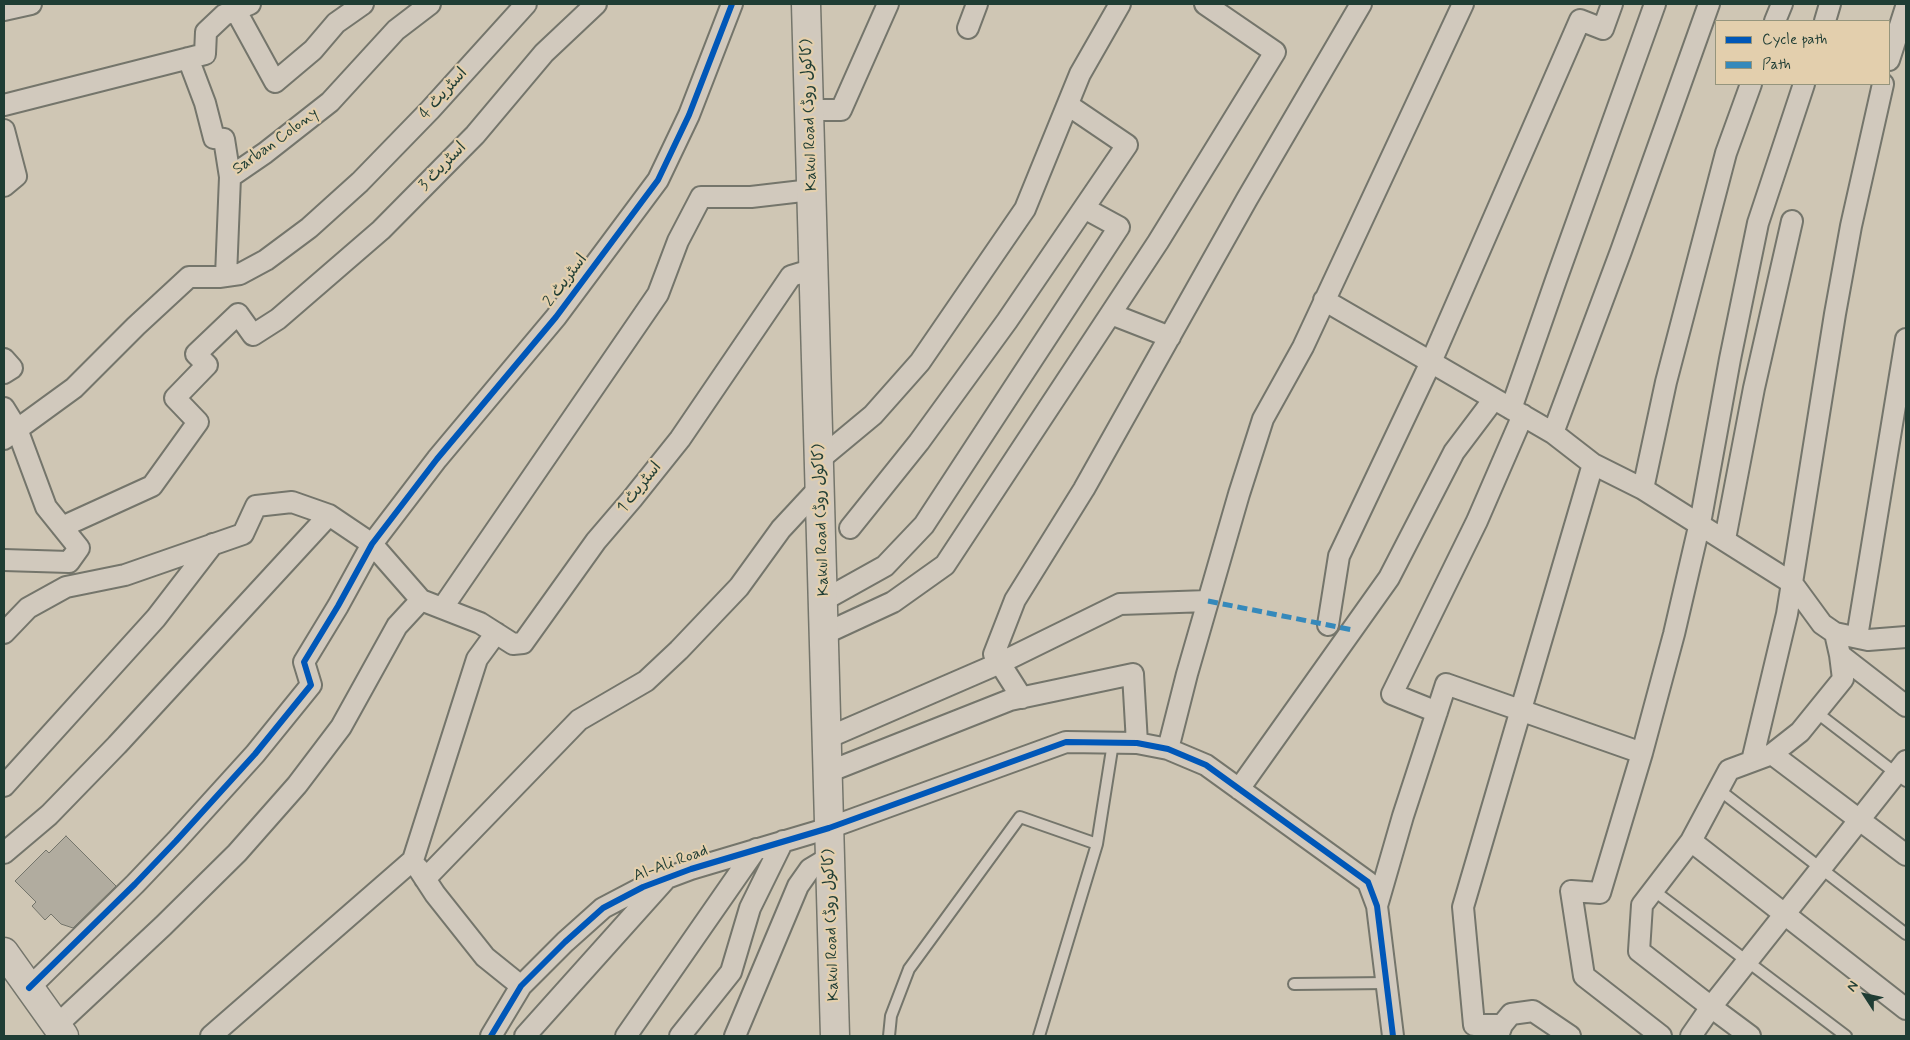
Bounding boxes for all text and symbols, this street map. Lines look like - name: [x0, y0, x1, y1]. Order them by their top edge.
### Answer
- legend: [1715, 20, 1890, 85]
- text: Cycle path: [1762, 30, 1827, 50]
- street label: Kakul Road (کاکول روڈ): [798, 39, 822, 191]
- text: Path: [1762, 55, 1791, 75]
- street label: اسٹریٹ 4: [416, 64, 472, 124]
- street label: Sarban Colony: [229, 105, 323, 179]
- street label: اسٹریٹ 3: [415, 139, 471, 195]
- street label: اسٹریٹ 2: [540, 251, 592, 311]
- street label: Kakul Road (کاکول روڈ): [810, 444, 834, 596]
- street label: اسٹریٹ 1: [614, 459, 666, 517]
- street label: Al-Ali Road: [631, 842, 711, 886]
- street label: Kakul Road (کاکول روڈ): [820, 849, 844, 1001]
- north arrow: [1840, 970, 1890, 1020]
- text: N: [1843, 977, 1863, 995]

